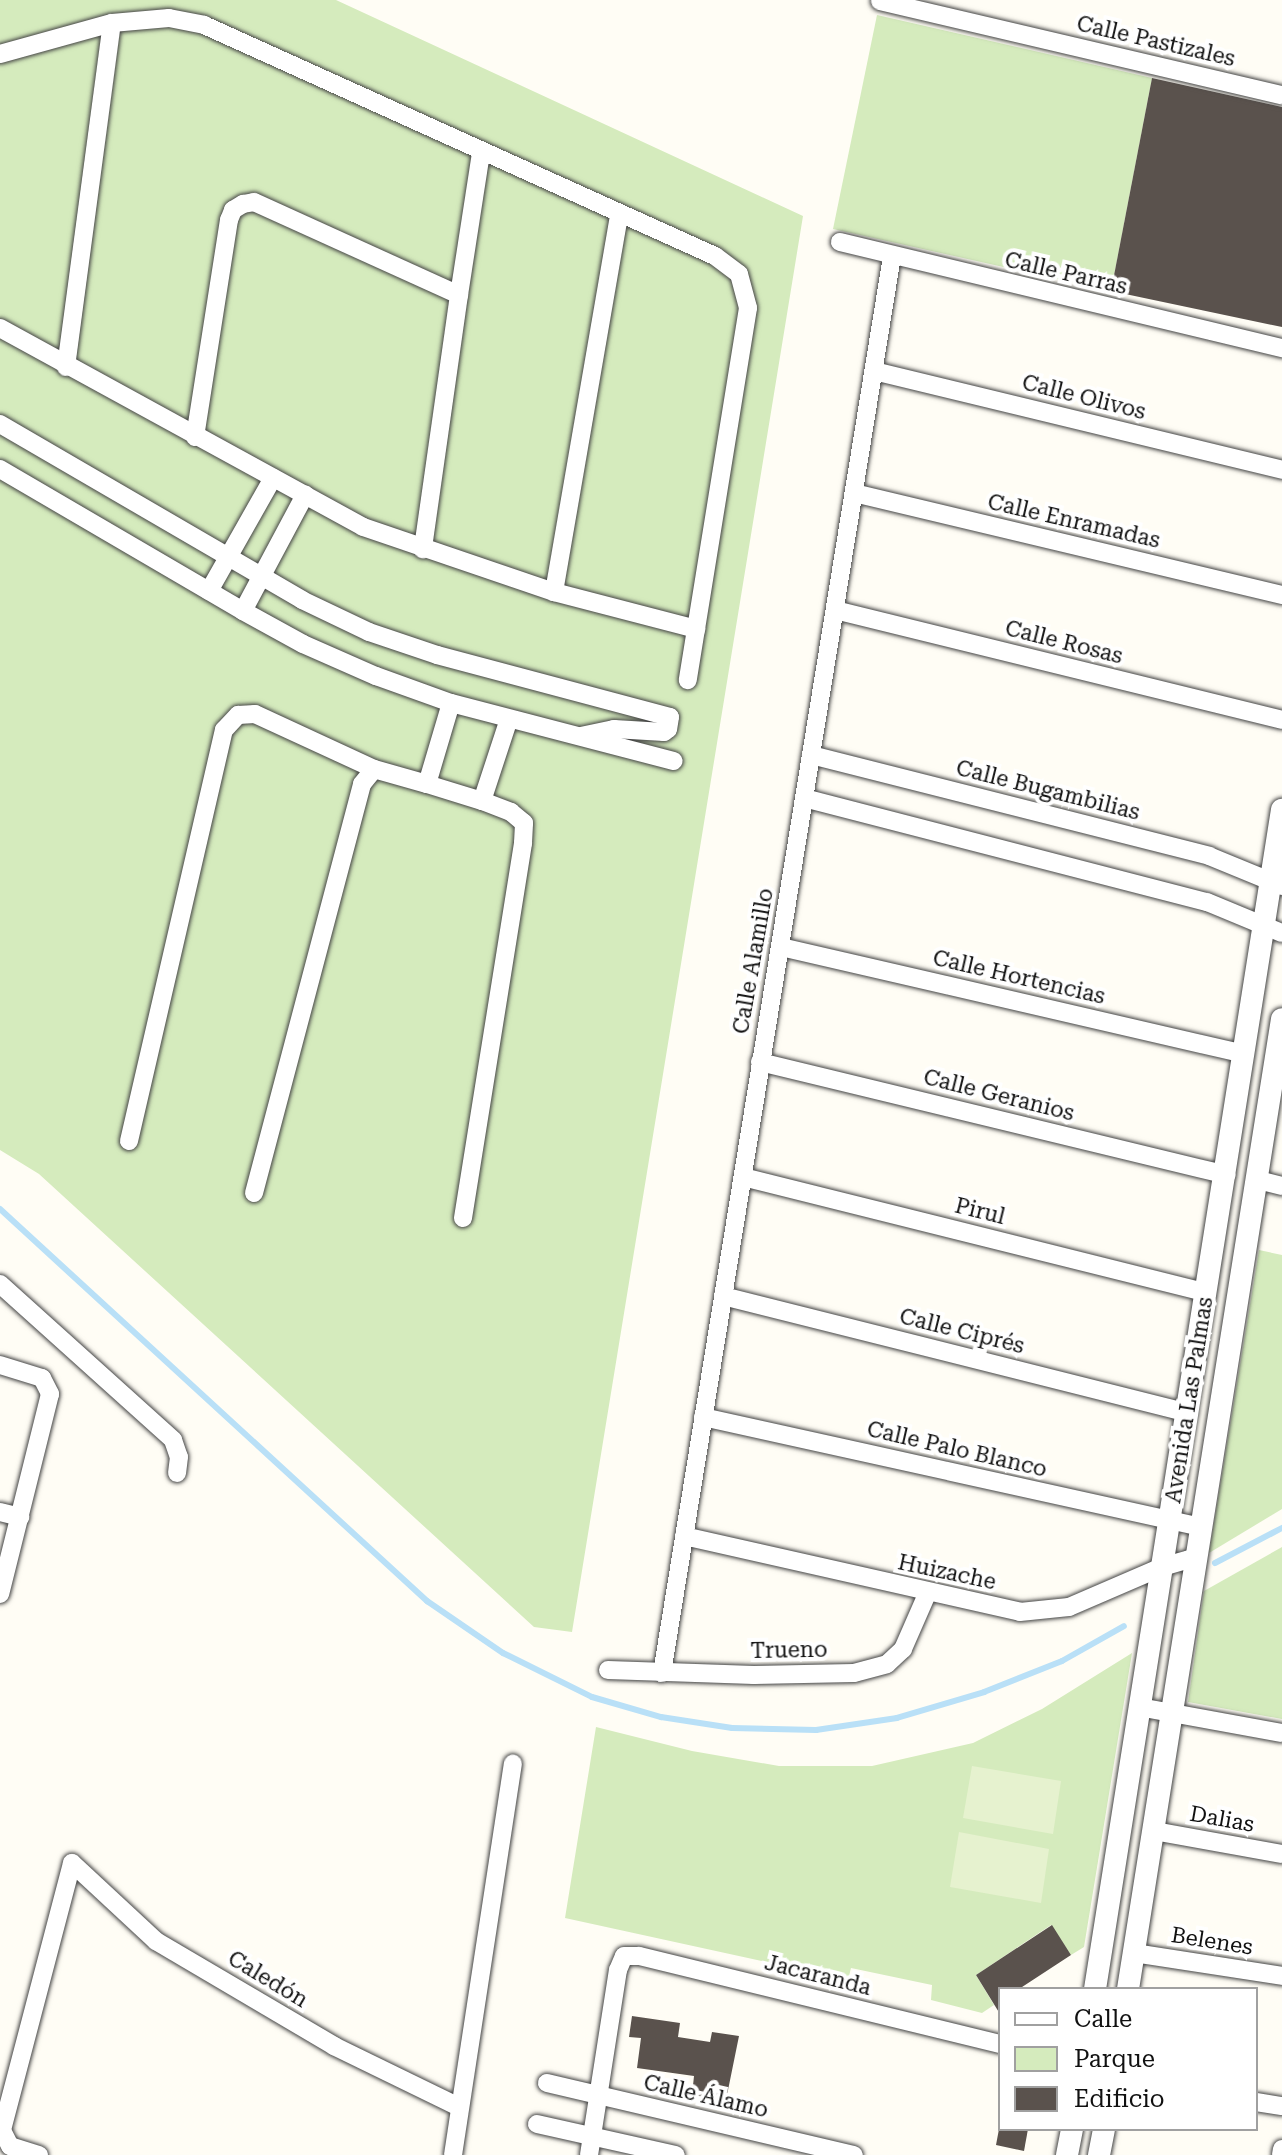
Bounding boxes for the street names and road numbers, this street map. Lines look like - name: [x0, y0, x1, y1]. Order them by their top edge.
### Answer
- street label: Calle Pastizales: [1074, 10, 1238, 72]
- street label: Calle Parras: [1002, 246, 1130, 300]
- street label: Calle Olivos: [1019, 369, 1149, 425]
- street label: Calle Enramadas: [985, 488, 1163, 554]
- street label: Calle Rosas: [1003, 615, 1125, 669]
- street label: Calle Bugambilias: [953, 754, 1143, 826]
- street label: Calle Alamillo: [727, 886, 779, 1036]
- street label: Calle Hortencias: [930, 944, 1108, 1010]
- street label: Calle Geranios: [921, 1064, 1077, 1126]
- street label: Pirul: [952, 1192, 1008, 1230]
- street label: Avenida Las Palmas: [1160, 1295, 1218, 1505]
- street label: Calle Ciprés: [897, 1303, 1027, 1359]
- street label: Calle Palo Blanco: [865, 1415, 1049, 1483]
- street label: Huizache: [896, 1549, 998, 1595]
- street label: Trueno: [750, 1636, 828, 1664]
- street label: Dalias: [1188, 1800, 1256, 1838]
- street label: Belenes: [1169, 1922, 1255, 1960]
- street label: Caledón: [223, 1945, 313, 2013]
- street label: Jacaranda: [762, 1949, 874, 2001]
- street label: Calle Álamo: [641, 2069, 771, 2123]

